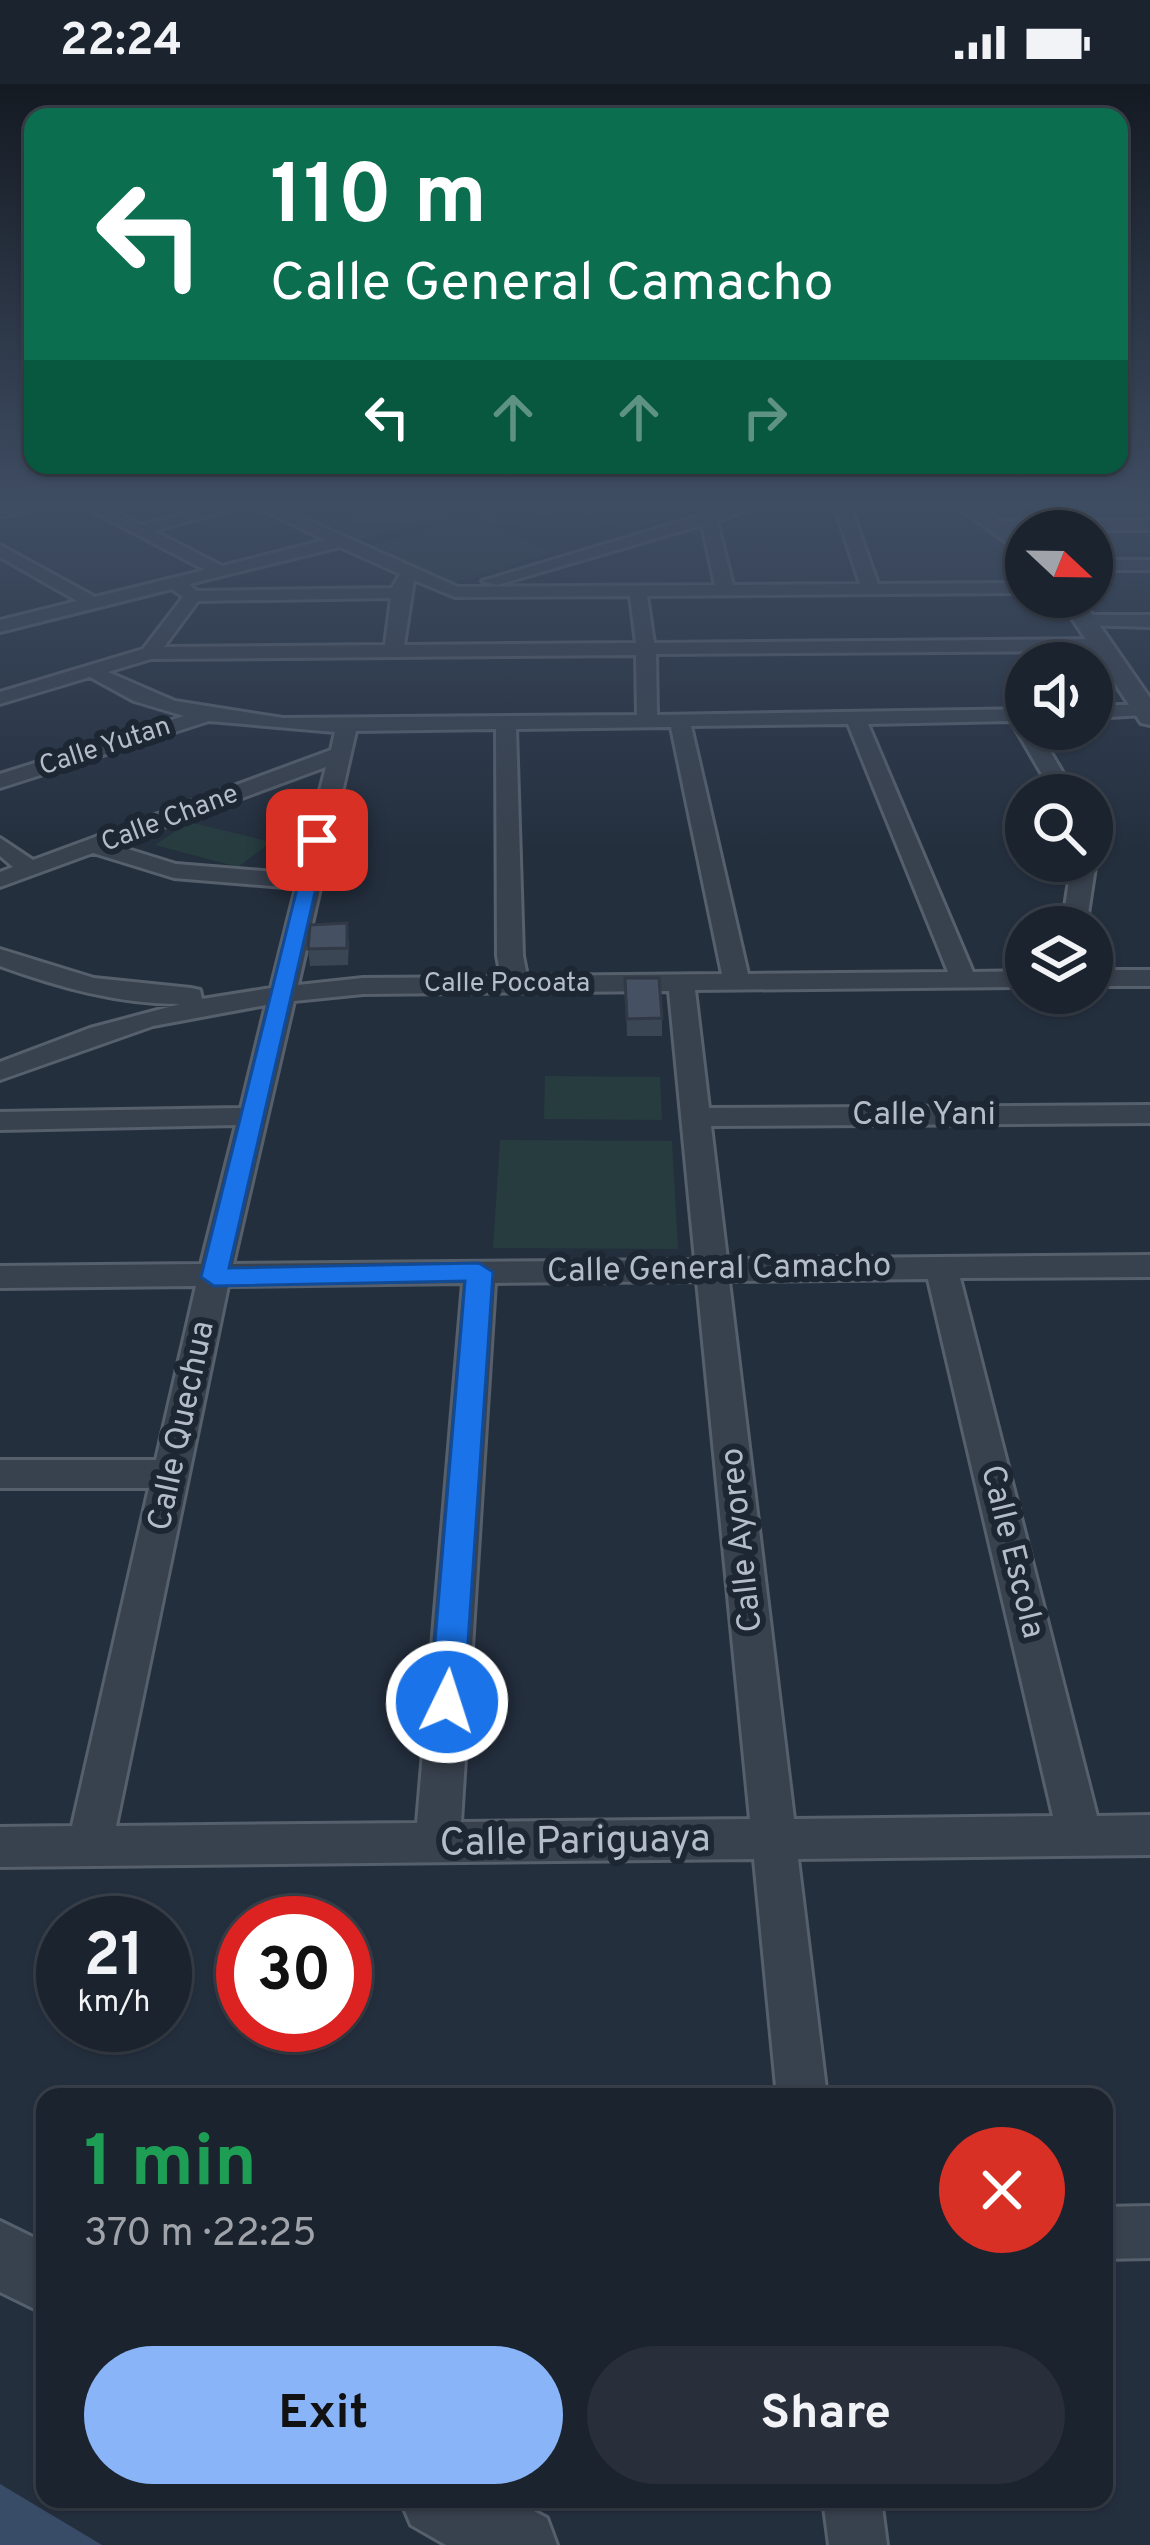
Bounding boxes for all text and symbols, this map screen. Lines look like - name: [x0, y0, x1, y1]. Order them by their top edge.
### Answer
- text: 22:24: [60, 14, 182, 71]
- text: 110 m: [270, 147, 487, 253]
- icon: left: [72, 156, 228, 312]
- text: Calle General Camacho: [270, 251, 834, 320]
- icon: left: [354, 384, 420, 450]
- icon: ahead: [480, 384, 546, 450]
- icon: ahead: [606, 384, 672, 450]
- icon: right: [732, 384, 798, 450]
- north arrow: [1005, 510, 1113, 618]
- map controls: [1005, 510, 1113, 1014]
- button: sound: [1005, 642, 1113, 750]
- street label: Calle Yutan: [35, 710, 175, 784]
- button: search: [1005, 774, 1113, 882]
- street label: Calle Chane: [97, 777, 243, 861]
- pin: [266, 789, 368, 891]
- icon: arrive: [284, 807, 350, 873]
- button: layers: [1005, 906, 1113, 1014]
- street label: Calle Pocoata: [424, 967, 590, 1001]
- street label: Calle Yani: [852, 1095, 996, 1137]
- street label: Calle General Camacho: [546, 1246, 892, 1294]
- street label: Calle Quechua: [140, 1317, 226, 1535]
- street label: Calle Ayoreo: [712, 1446, 774, 1634]
- street label: Calle Escola: [969, 1461, 1053, 1643]
- position arrow: [384, 1639, 510, 1765]
- street label: Calle Pariguaya: [439, 1816, 711, 1870]
- speed limit sign: 30: [216, 1896, 372, 2052]
- text: 21: [84, 1921, 144, 1997]
- text: km/h: [78, 1985, 150, 2022]
- text: 1 min: [84, 2120, 257, 2212]
- button: close: [939, 2127, 1065, 2253]
- text: 370 m · 22:25: [84, 2211, 316, 2260]
- button: Exit: [84, 2346, 563, 2484]
- button: Share: [587, 2346, 1065, 2484]

